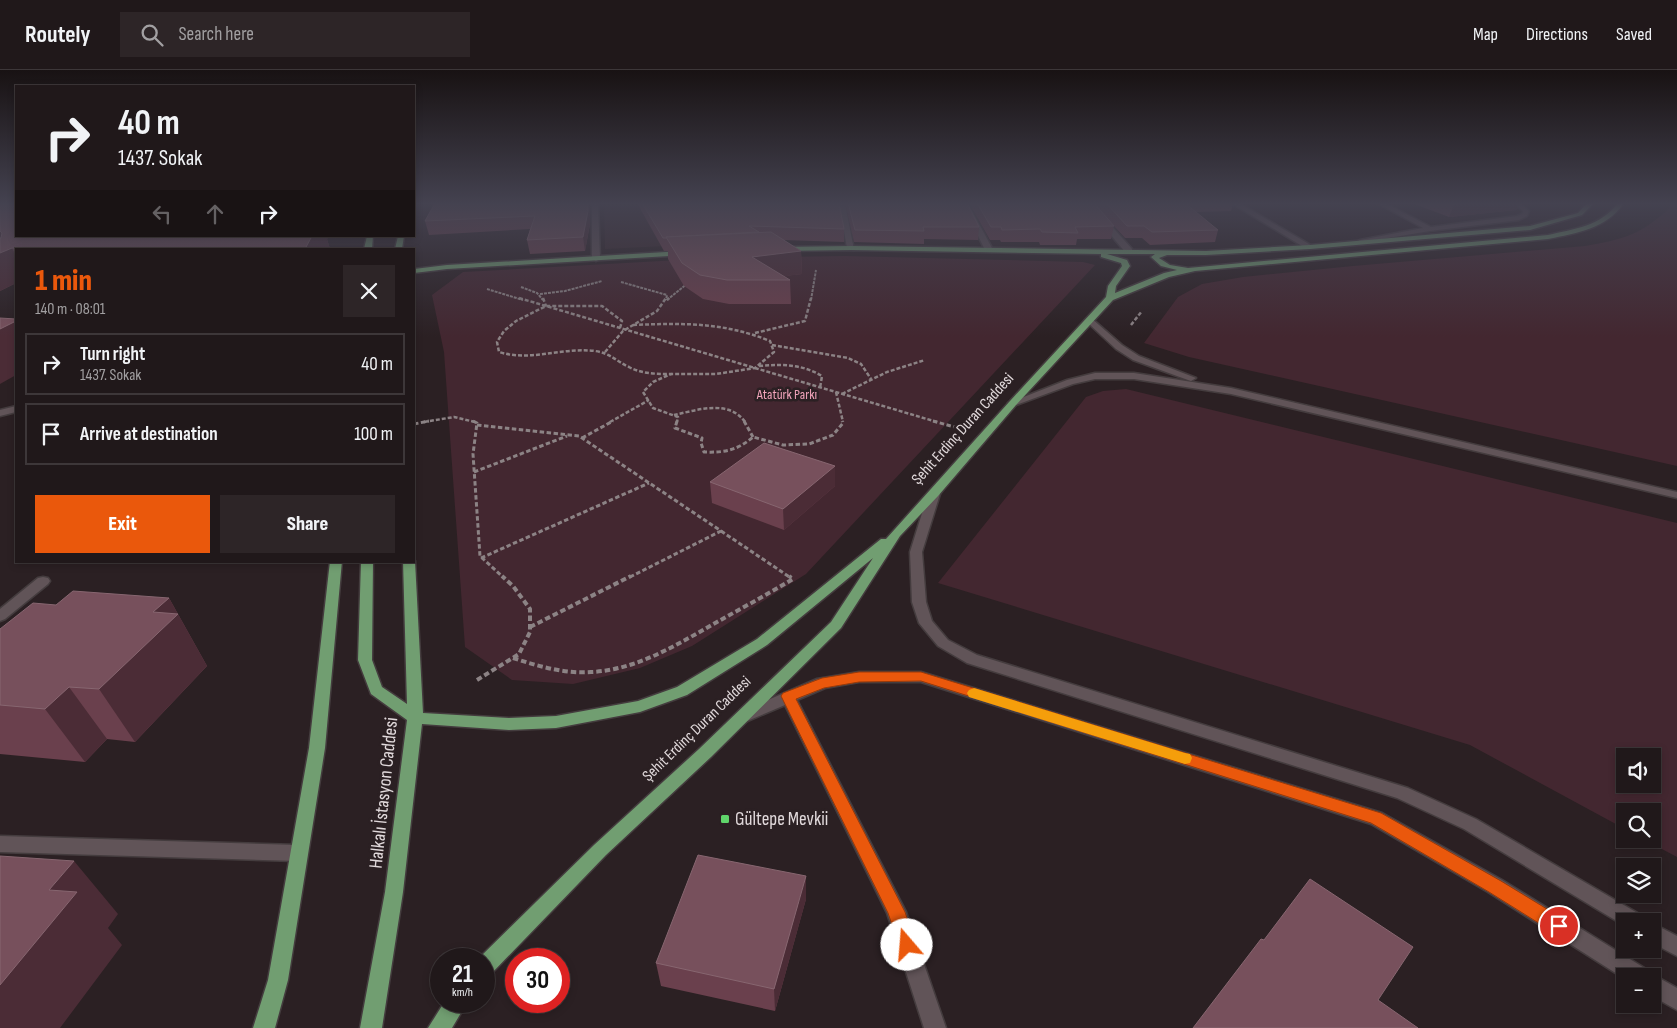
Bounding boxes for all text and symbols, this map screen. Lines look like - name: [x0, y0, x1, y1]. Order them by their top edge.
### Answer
- search box: [120, 12, 470, 57]
- text: Routely: [25, 20, 90, 49]
- icon: search: [138, 21, 166, 49]
- text: Search here: [178, 23, 254, 46]
- text: Map: [1473, 24, 1498, 45]
- text: Directions: [1526, 24, 1588, 45]
- text: Saved: [1616, 24, 1652, 45]
- text: 40 m: [118, 102, 180, 145]
- icon: right: [35, 105, 100, 170]
- text: 1437. Sokak: [118, 145, 203, 172]
- icon: left: [148, 200, 176, 228]
- icon: ahead: [201, 200, 229, 228]
- icon: right: [254, 200, 282, 228]
- text: 1 min: [35, 263, 92, 299]
- button: close: [343, 265, 395, 317]
- text: 140 m · 08:01: [35, 300, 105, 319]
- text: Turn right: [80, 343, 145, 366]
- icon: right: [37, 350, 65, 378]
- text: 40 m: [361, 353, 393, 376]
- text: 1437. Sokak: [80, 366, 141, 385]
- street label: Şehit Erdinç Duran Caddesi: [908, 369, 1018, 489]
- park label: Atatürk Parkı: [756, 386, 817, 403]
- icon: arrive: [37, 420, 65, 448]
- text: Arrive at destination: [80, 423, 218, 446]
- text: 100 m: [354, 423, 393, 446]
- button: Exit: [35, 495, 210, 553]
- button: Share: [220, 495, 395, 553]
- street label: Şehit Erdinç Duran Caddesi: [639, 672, 755, 786]
- street label: Halkalı İstasyon Caddesi: [365, 716, 403, 870]
- map controls: [1616, 748, 1661, 1013]
- button: sound: [1616, 748, 1661, 793]
- button: search: [1616, 803, 1661, 848]
- place label: Gültepe Mevkii: [735, 808, 828, 831]
- marker: Gültepe Mevkii: [719, 813, 731, 825]
- button: layers: [1616, 858, 1661, 903]
- pin: [1538, 905, 1580, 947]
- icon: arrive: [1545, 912, 1573, 940]
- button: +: [1616, 913, 1661, 958]
- position arrow: [880, 918, 932, 970]
- speed limit sign: 30: [505, 948, 570, 1013]
- text: 21: [452, 959, 473, 990]
- button: −: [1616, 968, 1661, 1013]
- text: km/h: [452, 985, 473, 1000]

